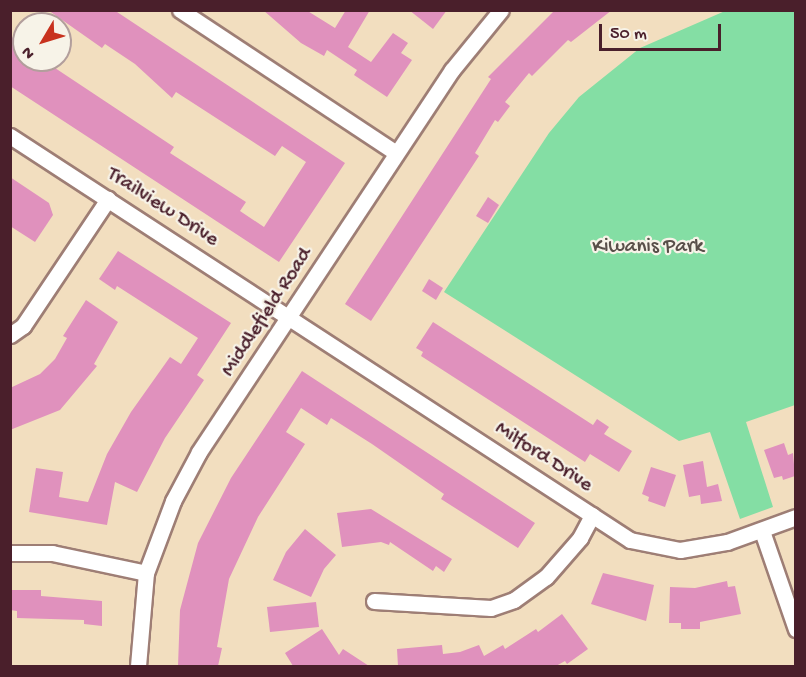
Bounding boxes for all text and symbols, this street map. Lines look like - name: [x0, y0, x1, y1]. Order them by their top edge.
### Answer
- north arrow: [12, 12, 72, 72]
- scale bar: [602, 12, 724, 50]
- text: 50 m: [610, 24, 647, 45]
- text: N: [18, 42, 40, 62]
- street label: Trailview Drive: [101, 163, 223, 253]
- park label: Kiwanis Park: [592, 235, 704, 261]
- street label: Middlefield Road: [217, 244, 319, 382]
- street label: Milford Drive: [489, 417, 597, 499]

